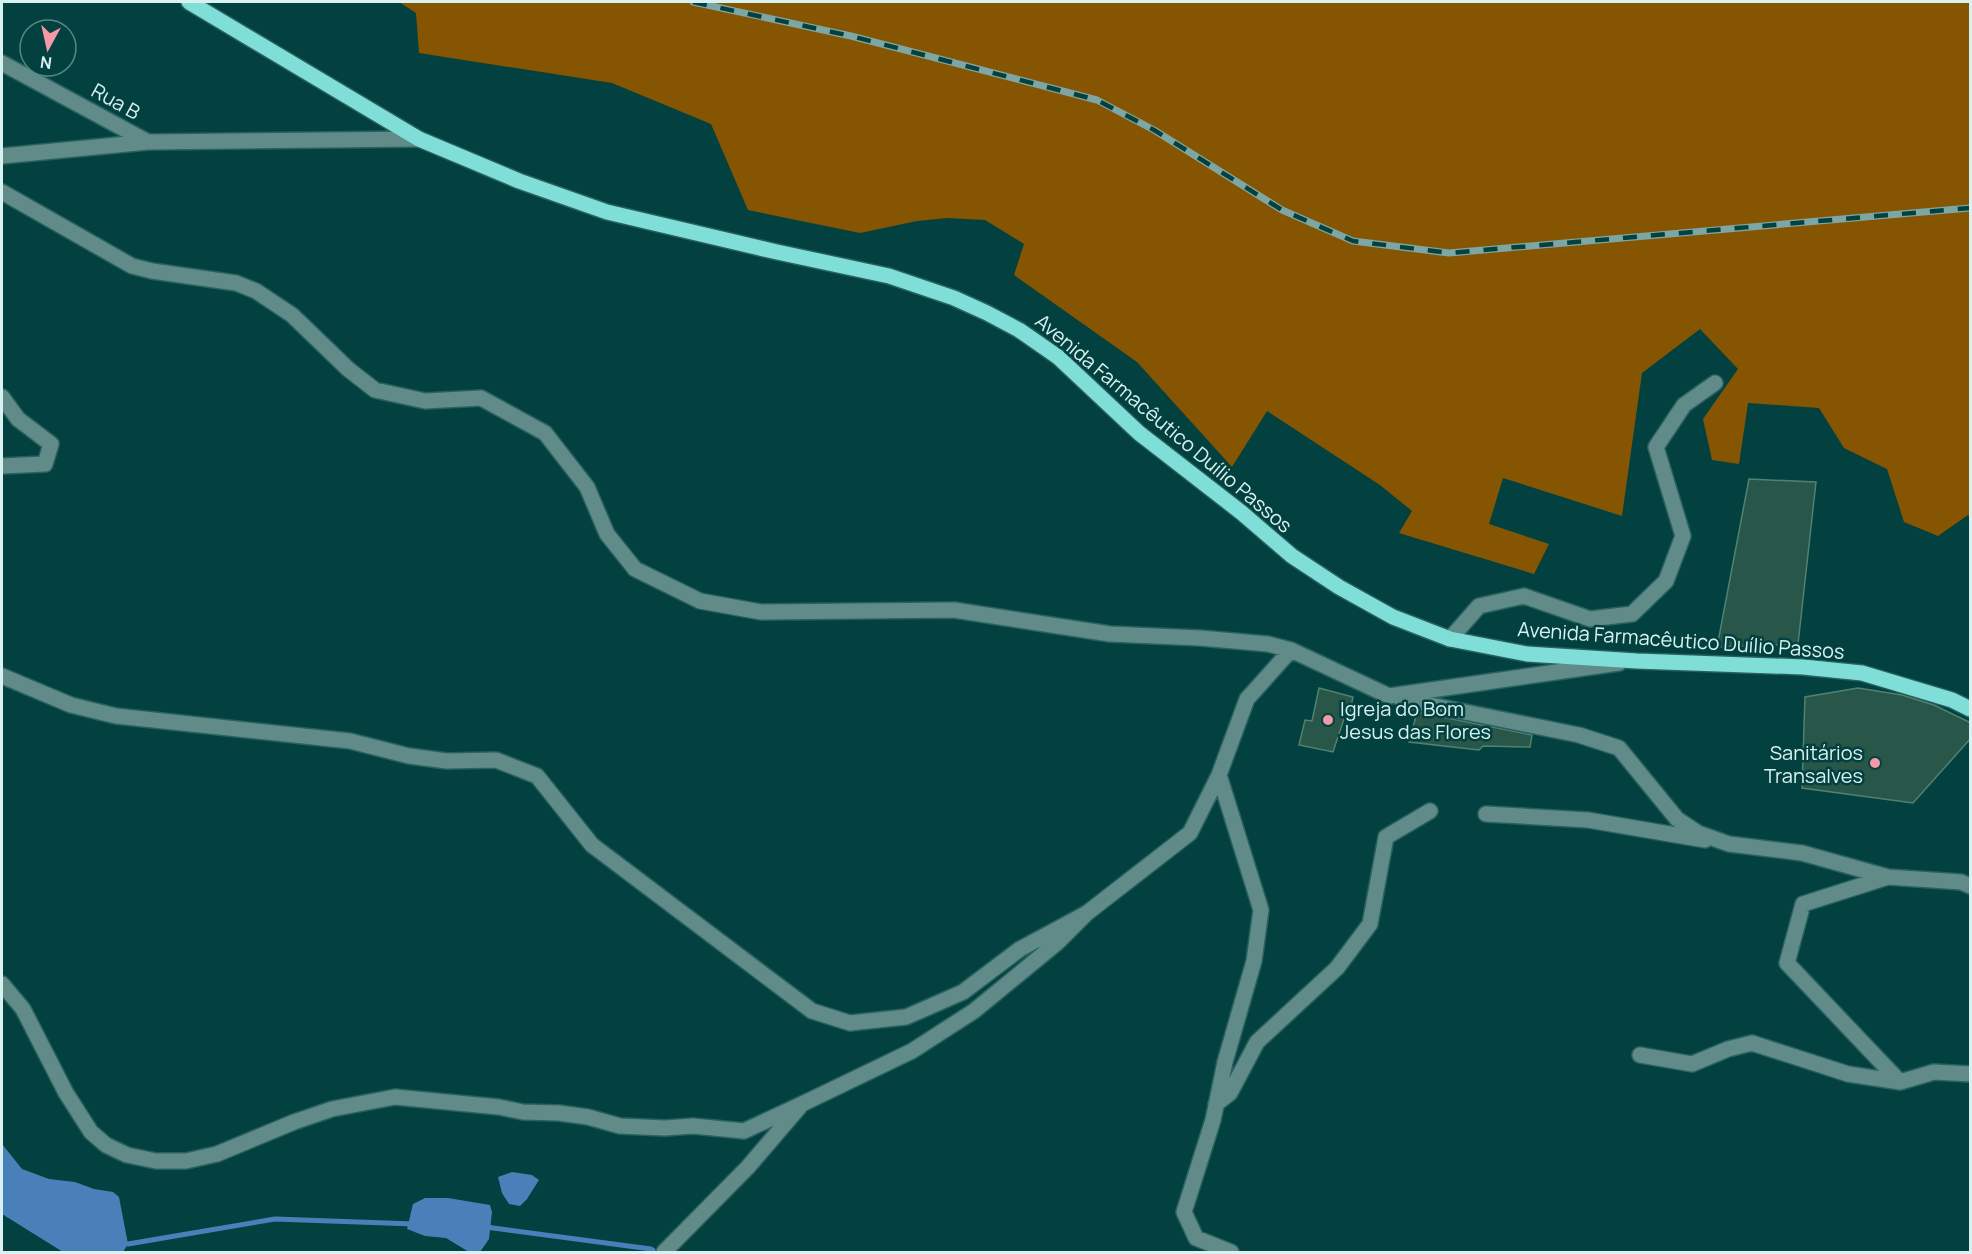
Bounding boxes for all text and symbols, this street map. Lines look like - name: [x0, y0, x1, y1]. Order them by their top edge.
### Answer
- north arrow: [18, 18, 78, 78]
- text: N: [39, 51, 53, 75]
- street label: Rua B: [87, 77, 145, 125]
- street label: Avenida Farmacêutico Duílio Passos: [1030, 307, 1298, 539]
- street label: Avenida Farmacêutico Duílio Passos: [1517, 615, 1845, 665]
- place label: Igreja do Bom Jesus das Flores: [1340, 695, 1491, 745]
- marker: Igreja do Bom Jesus das Flores: [1321, 713, 1335, 727]
- place label: Sanitários Transalves: [1764, 739, 1863, 789]
- marker: Sanitários Transalves: [1868, 756, 1882, 770]

